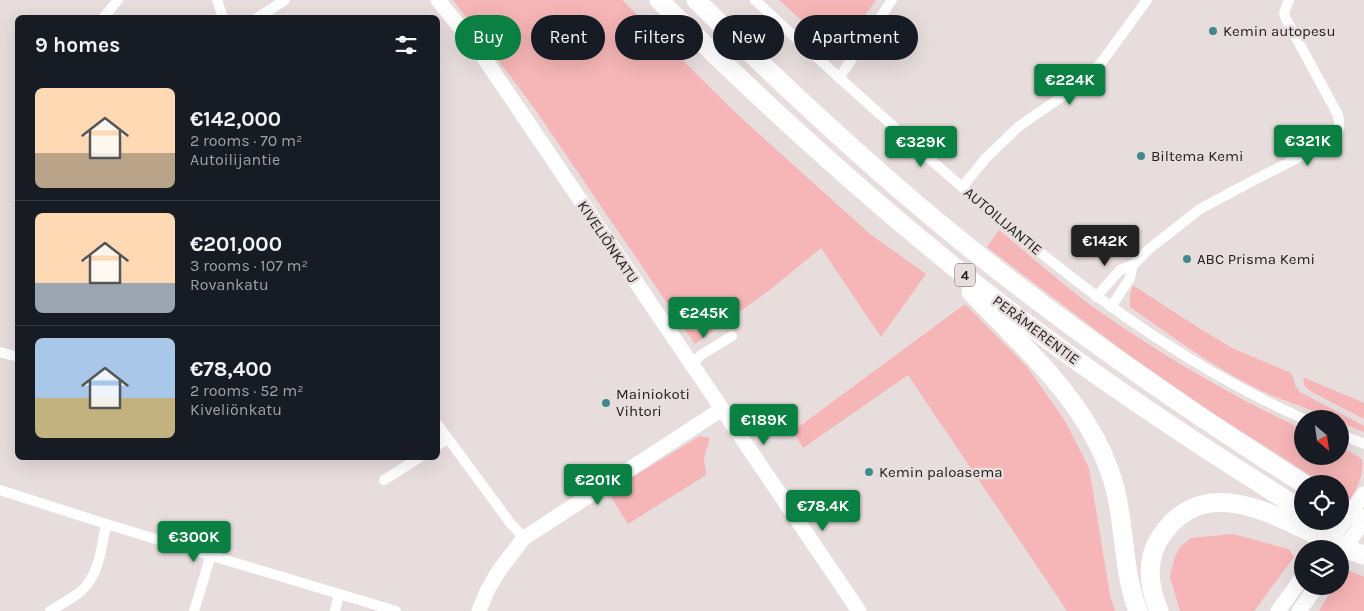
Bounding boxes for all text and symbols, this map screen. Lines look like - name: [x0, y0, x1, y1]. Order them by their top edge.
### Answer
- chip: Buy: [455, 15, 521, 60]
- chip: Rent: [531, 15, 605, 60]
- chip: Filters: [615, 15, 703, 60]
- chip: New: [713, 15, 784, 60]
- chip: Apartment: [794, 15, 918, 60]
- place label: Kemin autopesu: [1223, 22, 1336, 40]
- marker: Kemin autopesu: [1207, 25, 1219, 37]
- icon: filters: [392, 31, 420, 59]
- text: 9 homes: [35, 33, 120, 57]
- pin: €224K: [1035, 64, 1105, 106]
- text: €224K: [1045, 70, 1095, 89]
- text: €142,000: [190, 107, 281, 131]
- icon: home: [75, 108, 135, 168]
- pin: €321K: [1273, 124, 1343, 167]
- pin: €329K: [886, 126, 956, 168]
- text: 2 rooms · 70 m²: [190, 131, 302, 150]
- text: €321K: [1285, 131, 1331, 150]
- text: €329K: [896, 132, 946, 151]
- place label: Biltema Kemi: [1151, 147, 1244, 165]
- text: Autoilijantie: [190, 150, 280, 169]
- marker: Biltema Kemi: [1135, 150, 1147, 162]
- street label: AUTOILIJANTIE: [960, 183, 1046, 259]
- street label: KIVELIÖNKATU: [574, 197, 642, 287]
- pin: €142K: [1070, 224, 1140, 267]
- text: €142K: [1082, 231, 1128, 250]
- text: €201,000: [190, 232, 282, 256]
- icon: home: [75, 233, 135, 293]
- place label: ABC Prisma Kemi: [1197, 250, 1315, 268]
- marker: ABC Prisma Kemi: [1181, 253, 1193, 265]
- text: 3 rooms · 107 m²: [190, 256, 308, 275]
- road number: 4: [955, 264, 975, 286]
- text: Rovankatu: [190, 275, 269, 294]
- street label: PERÄMERENTIE: [989, 292, 1083, 368]
- pin: €245K: [669, 296, 739, 339]
- text: €245K: [679, 303, 729, 322]
- text: €78,400: [190, 357, 272, 381]
- icon: home: [75, 358, 135, 418]
- text: 2 rooms · 52 m²: [190, 381, 304, 400]
- place label: Mainiokoti Vihtori: [616, 385, 690, 420]
- marker: Mainiokoti Vihtori: [600, 397, 612, 409]
- text: Kiveliönkatu: [190, 400, 282, 419]
- pin: €189K: [729, 404, 799, 446]
- text: €189K: [741, 410, 787, 429]
- north arrow: [1294, 410, 1349, 465]
- map controls: [1294, 410, 1349, 595]
- place label: Kemin paloasema: [879, 463, 1003, 481]
- pin: €201K: [563, 464, 633, 506]
- marker: Kemin paloasema: [863, 466, 875, 478]
- text: €201K: [575, 470, 621, 489]
- button: locate: [1294, 475, 1349, 530]
- pin: €78.4K: [782, 490, 864, 532]
- text: €78.4K: [797, 496, 849, 515]
- pin: €300K: [159, 520, 229, 563]
- text: €300K: [169, 527, 219, 546]
- button: layers: [1294, 540, 1349, 595]

